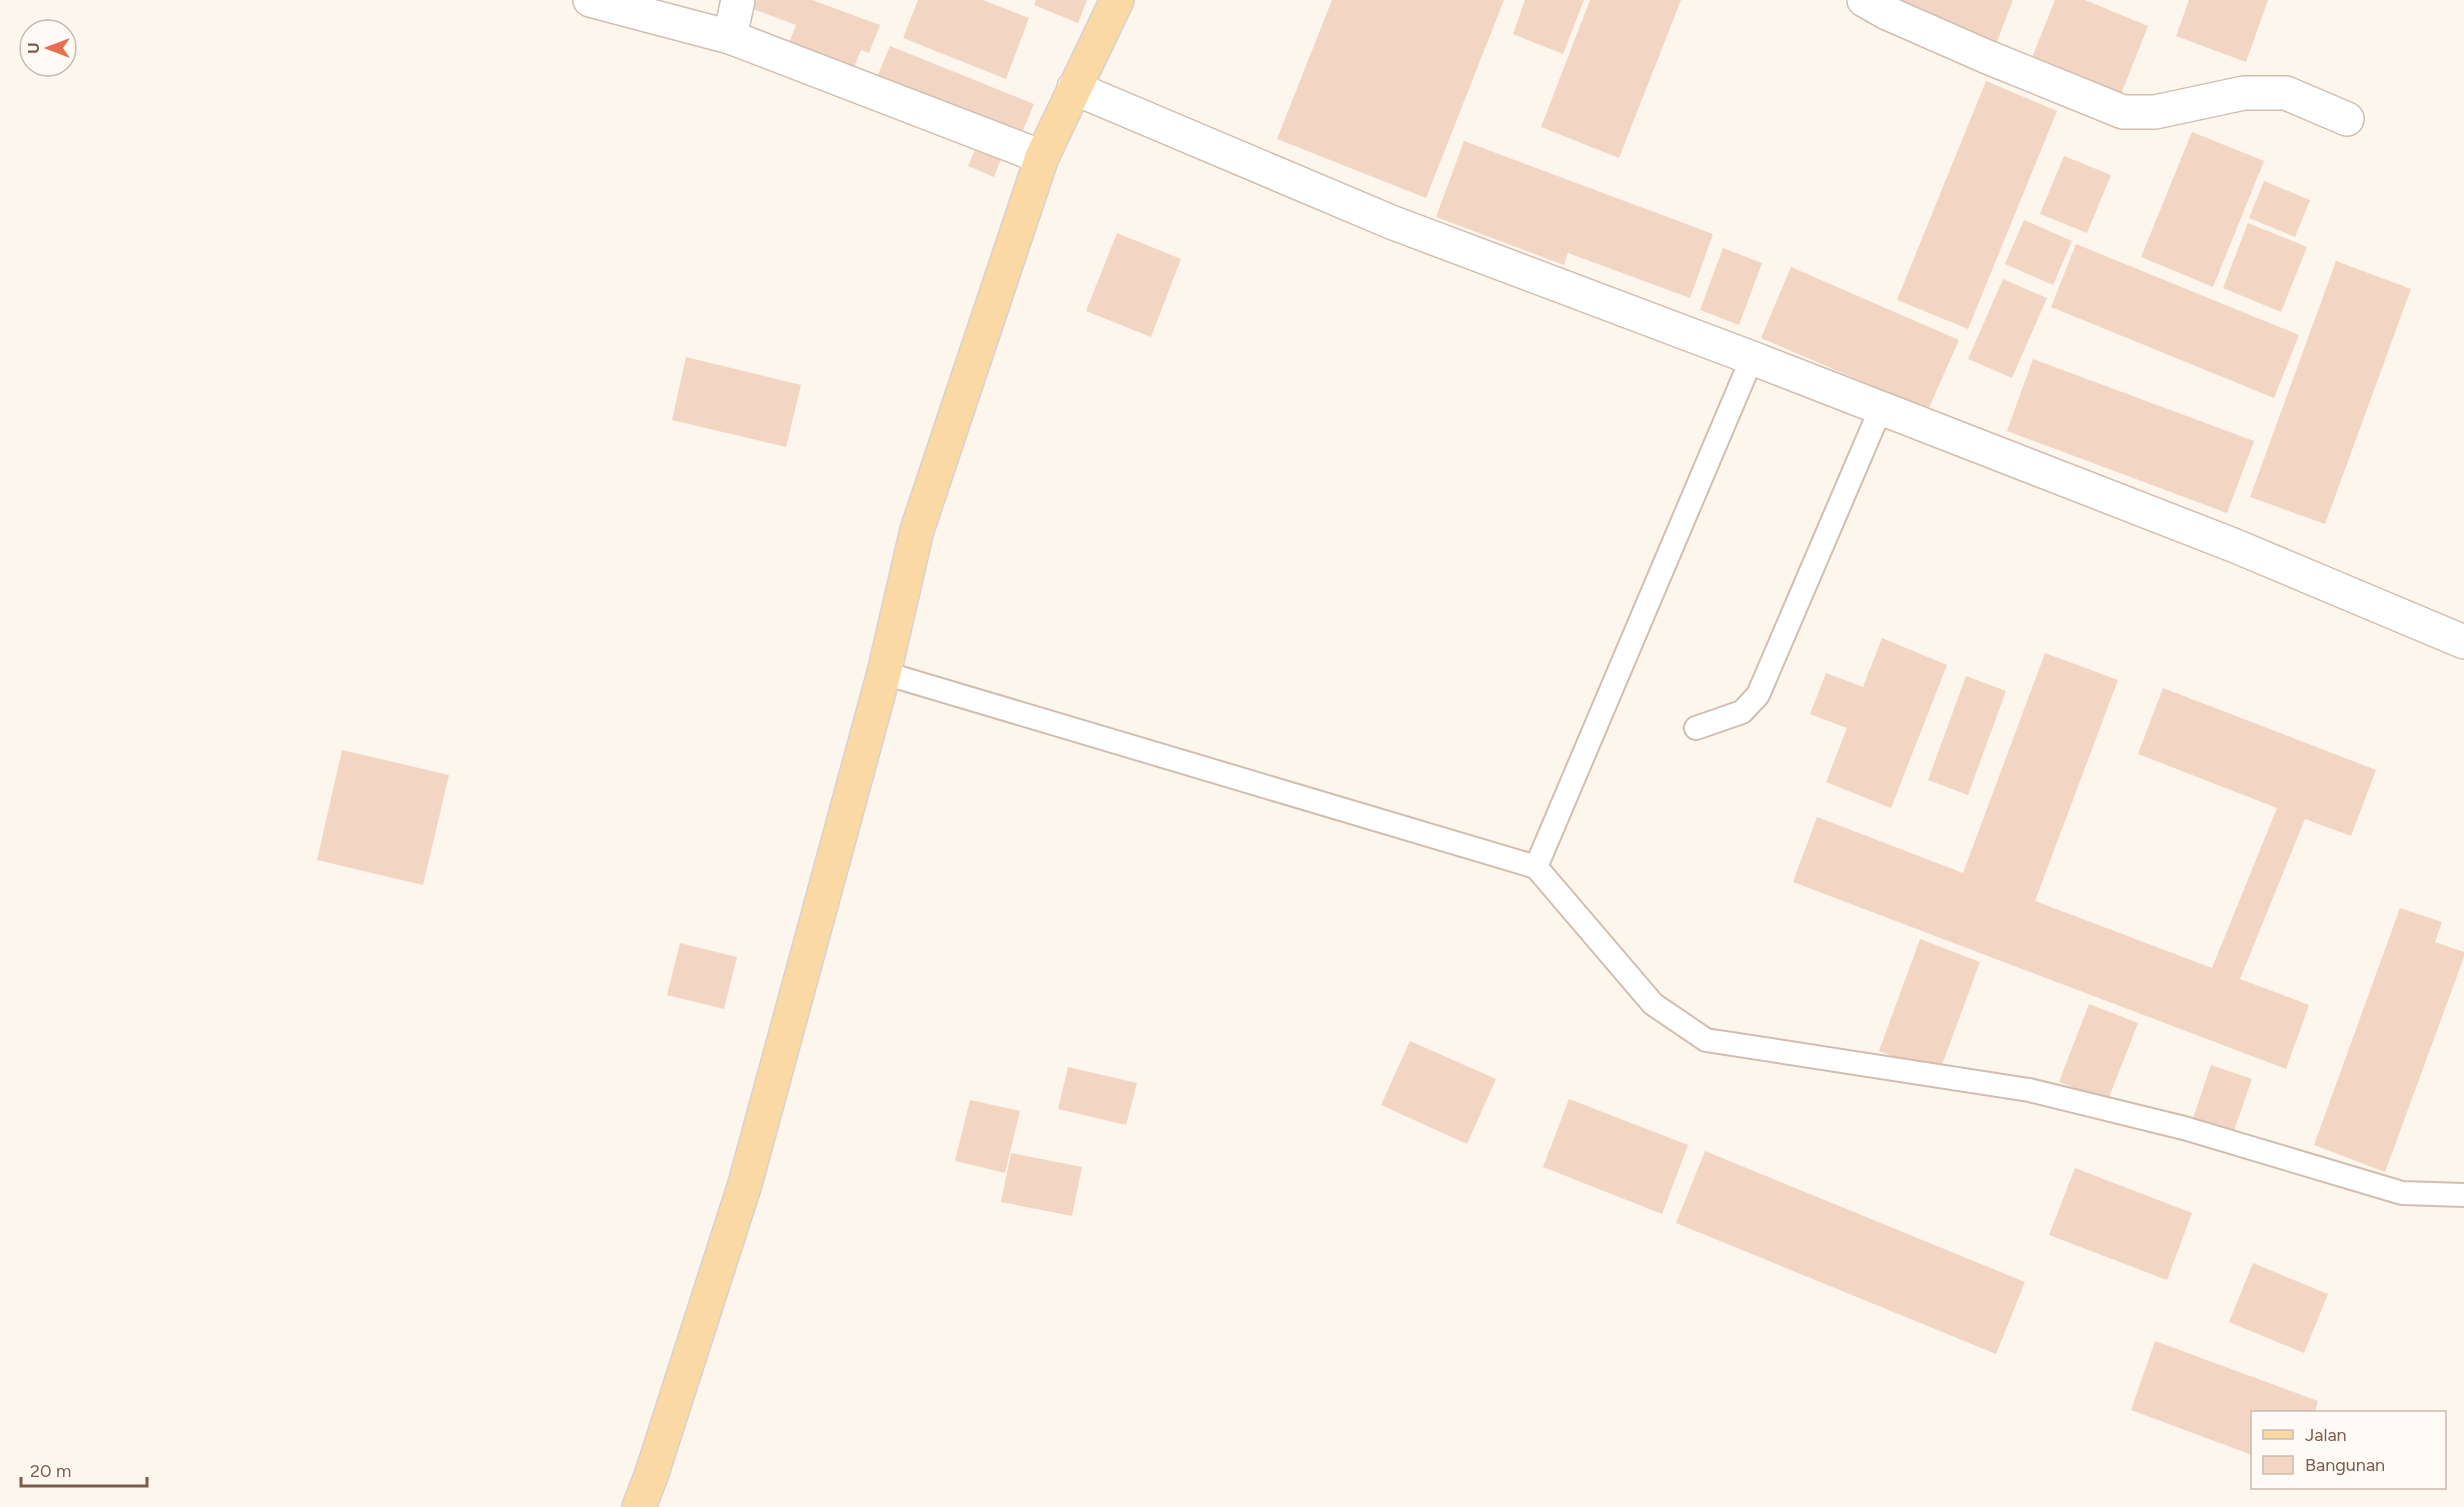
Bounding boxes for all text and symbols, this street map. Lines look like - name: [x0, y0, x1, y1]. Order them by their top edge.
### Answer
- north arrow: [18, 18, 78, 78]
- text: U: [24, 42, 43, 54]
- legend: [2251, 1411, 2446, 1489]
- text: Jalan: [2305, 1424, 2347, 1446]
- scale bar: [21, 1450, 147, 1488]
- text: Bangunan: [2305, 1454, 2385, 1476]
- text: 20 m: [30, 1460, 71, 1482]

